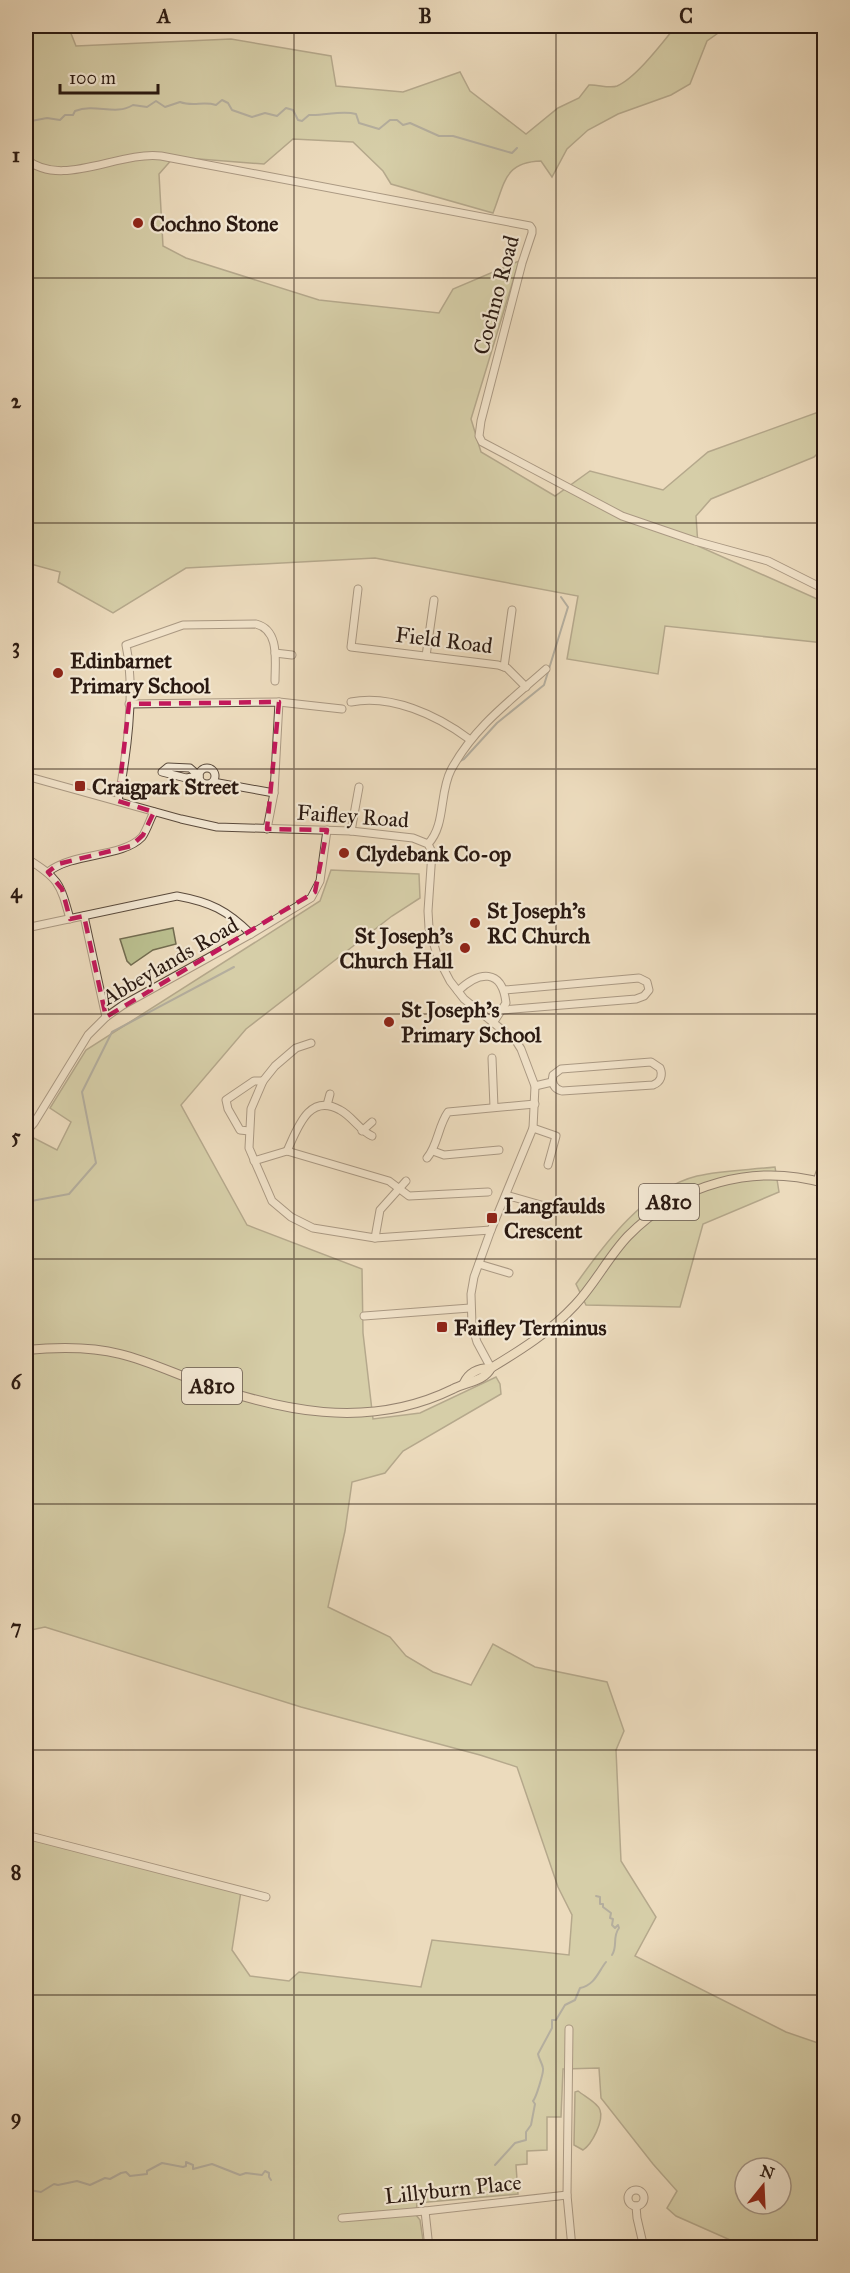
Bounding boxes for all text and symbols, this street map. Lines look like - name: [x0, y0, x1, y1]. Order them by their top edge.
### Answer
- text: A: [155, 4, 171, 28]
- text: B: [418, 4, 432, 28]
- text: C: [679, 4, 693, 28]
- scale bar: [60, 57, 158, 95]
- text: 100 m: [69, 67, 116, 89]
- text: 1: [12, 143, 20, 167]
- place label: Cochno Stone: [150, 210, 278, 237]
- marker: Cochno Stone: [131, 216, 145, 230]
- street label: Cochno Road: [467, 232, 525, 358]
- text: 2: [11, 389, 22, 413]
- street label: Field Road: [394, 621, 494, 659]
- text: 3: [12, 634, 20, 659]
- place label: Edinbarnet Primary School: [70, 647, 211, 699]
- marker: Edinbarnet Primary School: [51, 666, 65, 680]
- place label: Craigpark Street: [92, 773, 239, 800]
- marker: Craigpark Street: [73, 779, 87, 793]
- street label: Faifley Road: [296, 799, 410, 833]
- place label: Clydebank Co-op: [356, 840, 511, 867]
- marker: Clydebank Co-op: [337, 846, 351, 860]
- text: 4: [10, 879, 22, 904]
- place label: St Joseph's RC Church: [487, 897, 591, 949]
- street label: Abbeylands Road: [96, 911, 243, 1012]
- marker: St Joseph's RC Church: [468, 916, 482, 930]
- place label: St Joseph's Church Hall: [340, 922, 454, 974]
- marker: St Joseph's Church Hall: [458, 941, 472, 955]
- place label: St Joseph's Primary School: [401, 996, 542, 1048]
- marker: St Joseph's Primary School: [382, 1015, 396, 1029]
- text: 5: [11, 1124, 21, 1148]
- road number: A810: [639, 1184, 699, 1220]
- place label: Langfaulds Crescent: [504, 1192, 605, 1244]
- marker: Langfaulds Crescent: [485, 1211, 499, 1225]
- place label: Faifley Terminus: [454, 1314, 607, 1341]
- marker: Faifley Terminus: [435, 1320, 449, 1334]
- road number: A810: [182, 1368, 242, 1404]
- text: 6: [11, 1370, 23, 1394]
- text: 7: [11, 1615, 22, 1639]
- text: 8: [11, 1860, 21, 1884]
- text: 9: [11, 2105, 21, 2130]
- north arrow: [733, 2156, 793, 2216]
- text: N: [758, 2161, 777, 2183]
- street label: Lillyburn Place: [383, 2168, 523, 2210]

